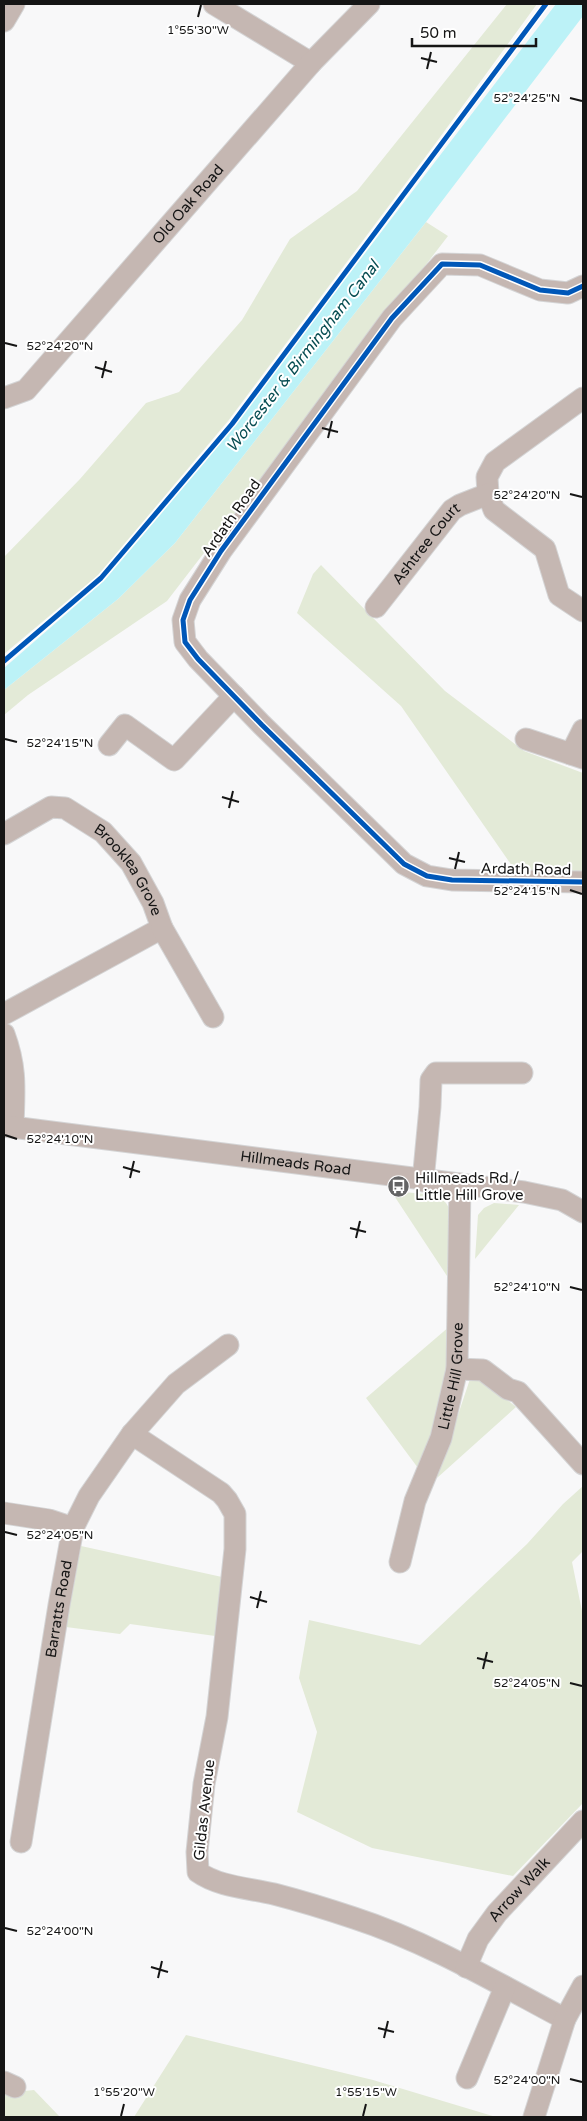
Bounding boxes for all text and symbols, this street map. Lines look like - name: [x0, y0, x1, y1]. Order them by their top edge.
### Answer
- scale bar: [412, 15, 536, 47]
- text: 1°55'30"W: [167, 23, 229, 37]
- text: 50 m: [420, 24, 457, 42]
- text: 52°24'25"N: [494, 91, 561, 105]
- street label: Old Oak Road: [149, 161, 227, 248]
- water label: Worcester & Birmingham Canal: [222, 255, 385, 456]
- text: 52°24'20"N: [27, 339, 94, 353]
- street label: Ardath Road: [198, 476, 264, 560]
- text: 52°24'20"N: [494, 488, 561, 502]
- street label: Ashtree Court: [388, 498, 463, 588]
- text: 52°24'15"N: [27, 736, 94, 750]
- street label: Brooklea Grove: [91, 820, 166, 918]
- street label: Ardath Road: [480, 859, 572, 879]
- text: 52°24'15"N: [494, 884, 561, 898]
- text: 52°24'10"N: [27, 1132, 94, 1146]
- street label: Hillmeads Road: [239, 1147, 352, 1179]
- place label: Hillmeads Rd / Little Hill Grove: [415, 1169, 523, 1204]
- bus stop icon: Hillmeads Rd / Little Hill Grove: [387, 1175, 411, 1199]
- text: 52°24'10"N: [494, 1280, 561, 1294]
- street label: Little Hill Grove: [434, 1322, 467, 1432]
- text: 52°24'05"N: [27, 1528, 94, 1542]
- street label: Barratts Road: [42, 1559, 76, 1659]
- text: 52°24'05"N: [494, 1676, 561, 1690]
- street label: Gildas Avenue: [190, 1759, 218, 1861]
- street label: Arrow Walk: [485, 1853, 554, 1925]
- text: 52°24'00"N: [27, 1924, 94, 1938]
- text: 52°24'00"N: [494, 2073, 561, 2087]
- text: 1°55'20"W: [93, 2085, 155, 2099]
- text: 1°55'15"W: [335, 2085, 397, 2099]

